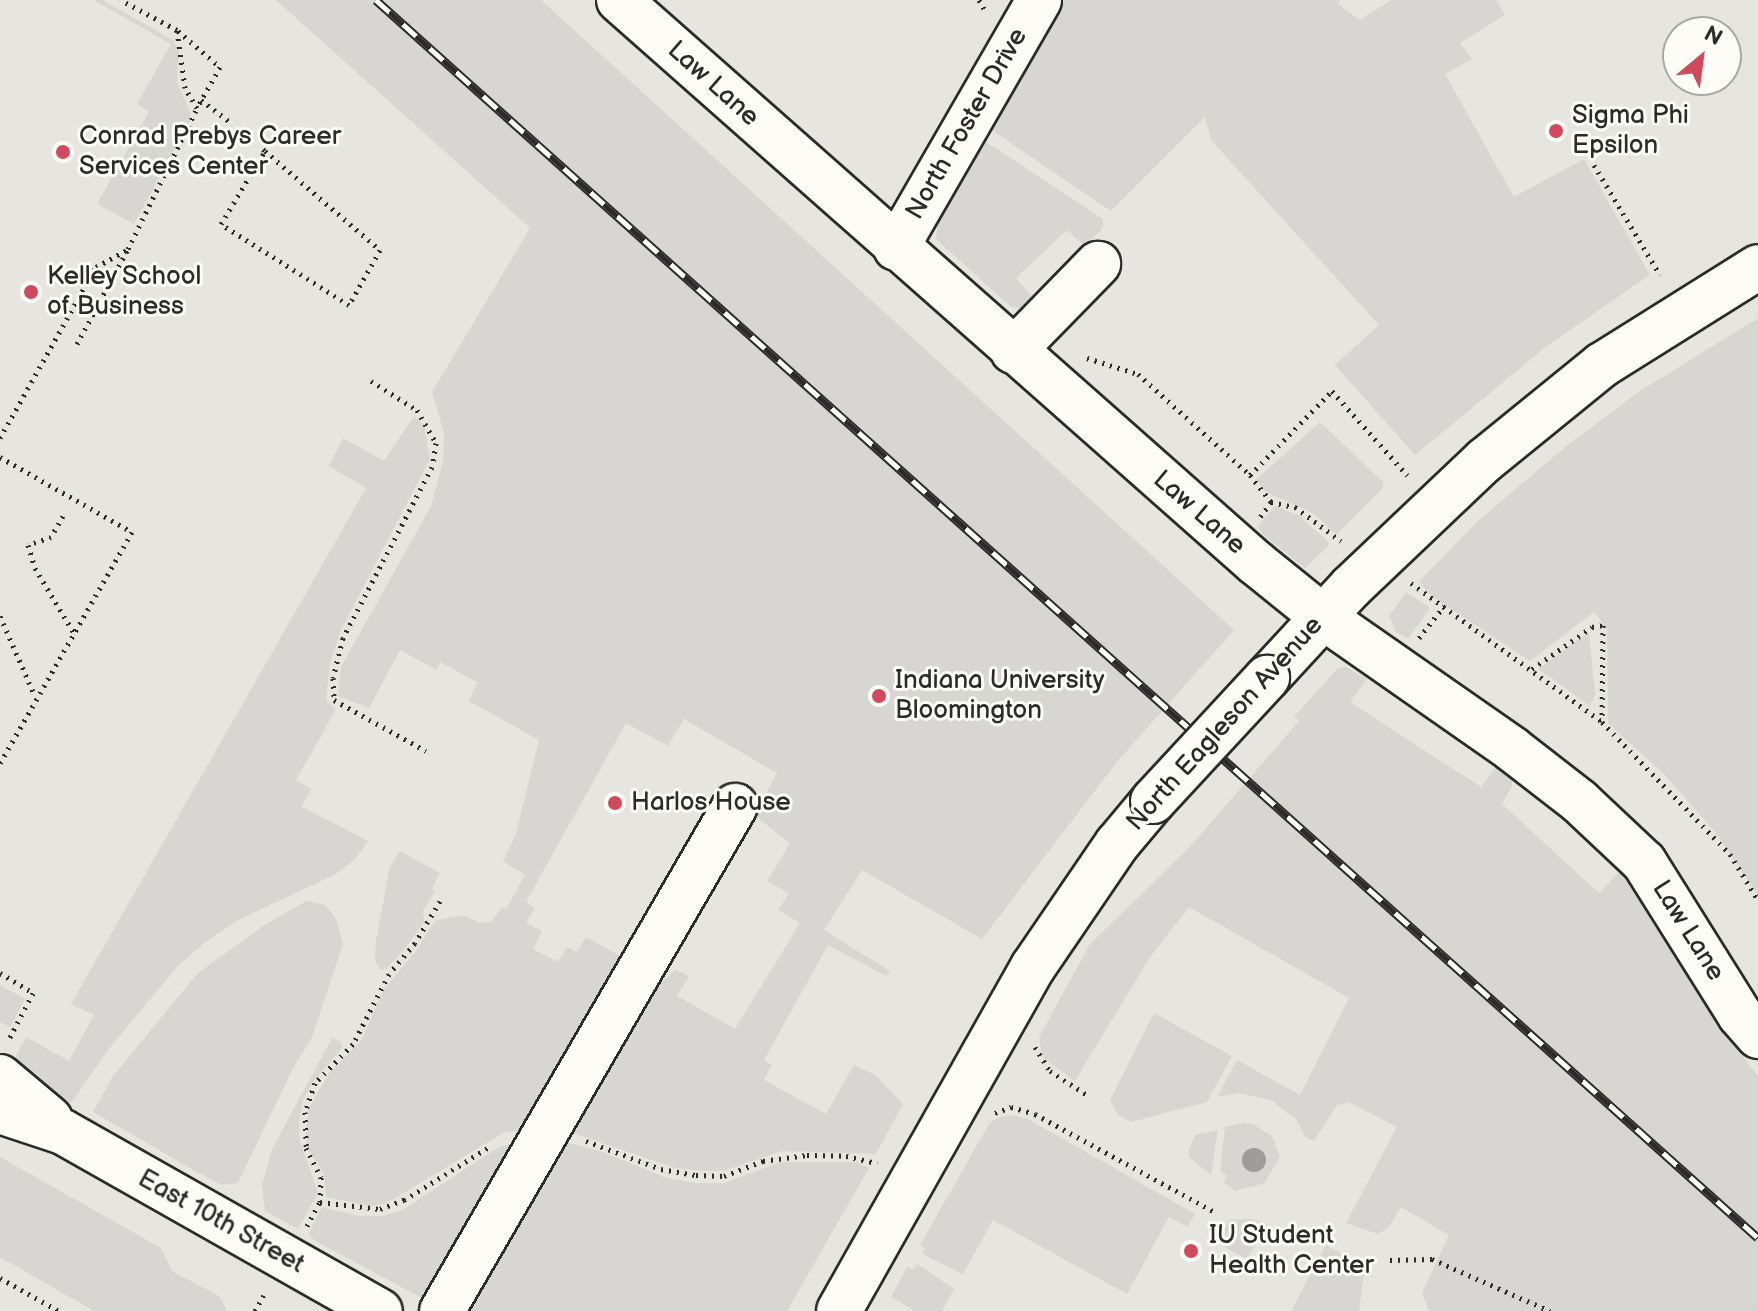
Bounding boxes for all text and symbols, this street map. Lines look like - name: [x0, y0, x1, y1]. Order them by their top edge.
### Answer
- north arrow: [1662, 16, 1742, 96]
- text: N: [1699, 21, 1727, 52]
- street label: North Foster Drive: [900, 23, 1034, 225]
- street label: Law Lane: [661, 35, 765, 133]
- place label: Sigma Phi Epsilon: [1572, 100, 1689, 162]
- place label: Conrad Prebys Career Services Center: [79, 121, 341, 182]
- marker: Sigma Phi Epsilon: [1547, 122, 1565, 140]
- marker: Conrad Prebys Career Services Center: [54, 143, 72, 161]
- place label: Kelley School of Business: [47, 261, 204, 322]
- marker: Kelley School of Business: [22, 283, 40, 301]
- street label: Law Lane: [1146, 464, 1252, 562]
- street label: North Eagleson Avenue: [1120, 610, 1330, 838]
- place label: Indiana University Bloomington: [895, 665, 1104, 726]
- marker: Indiana University Bloomington: [870, 687, 888, 705]
- place label: Harlos House: [631, 787, 791, 819]
- marker: Harlos House: [606, 794, 624, 812]
- street label: Law Lane: [1645, 875, 1731, 987]
- street label: East 10th Street: [132, 1163, 310, 1281]
- place label: IU Student Health Center: [1209, 1220, 1374, 1282]
- marker: IU Student Health Center: [1180, 1240, 1202, 1262]

